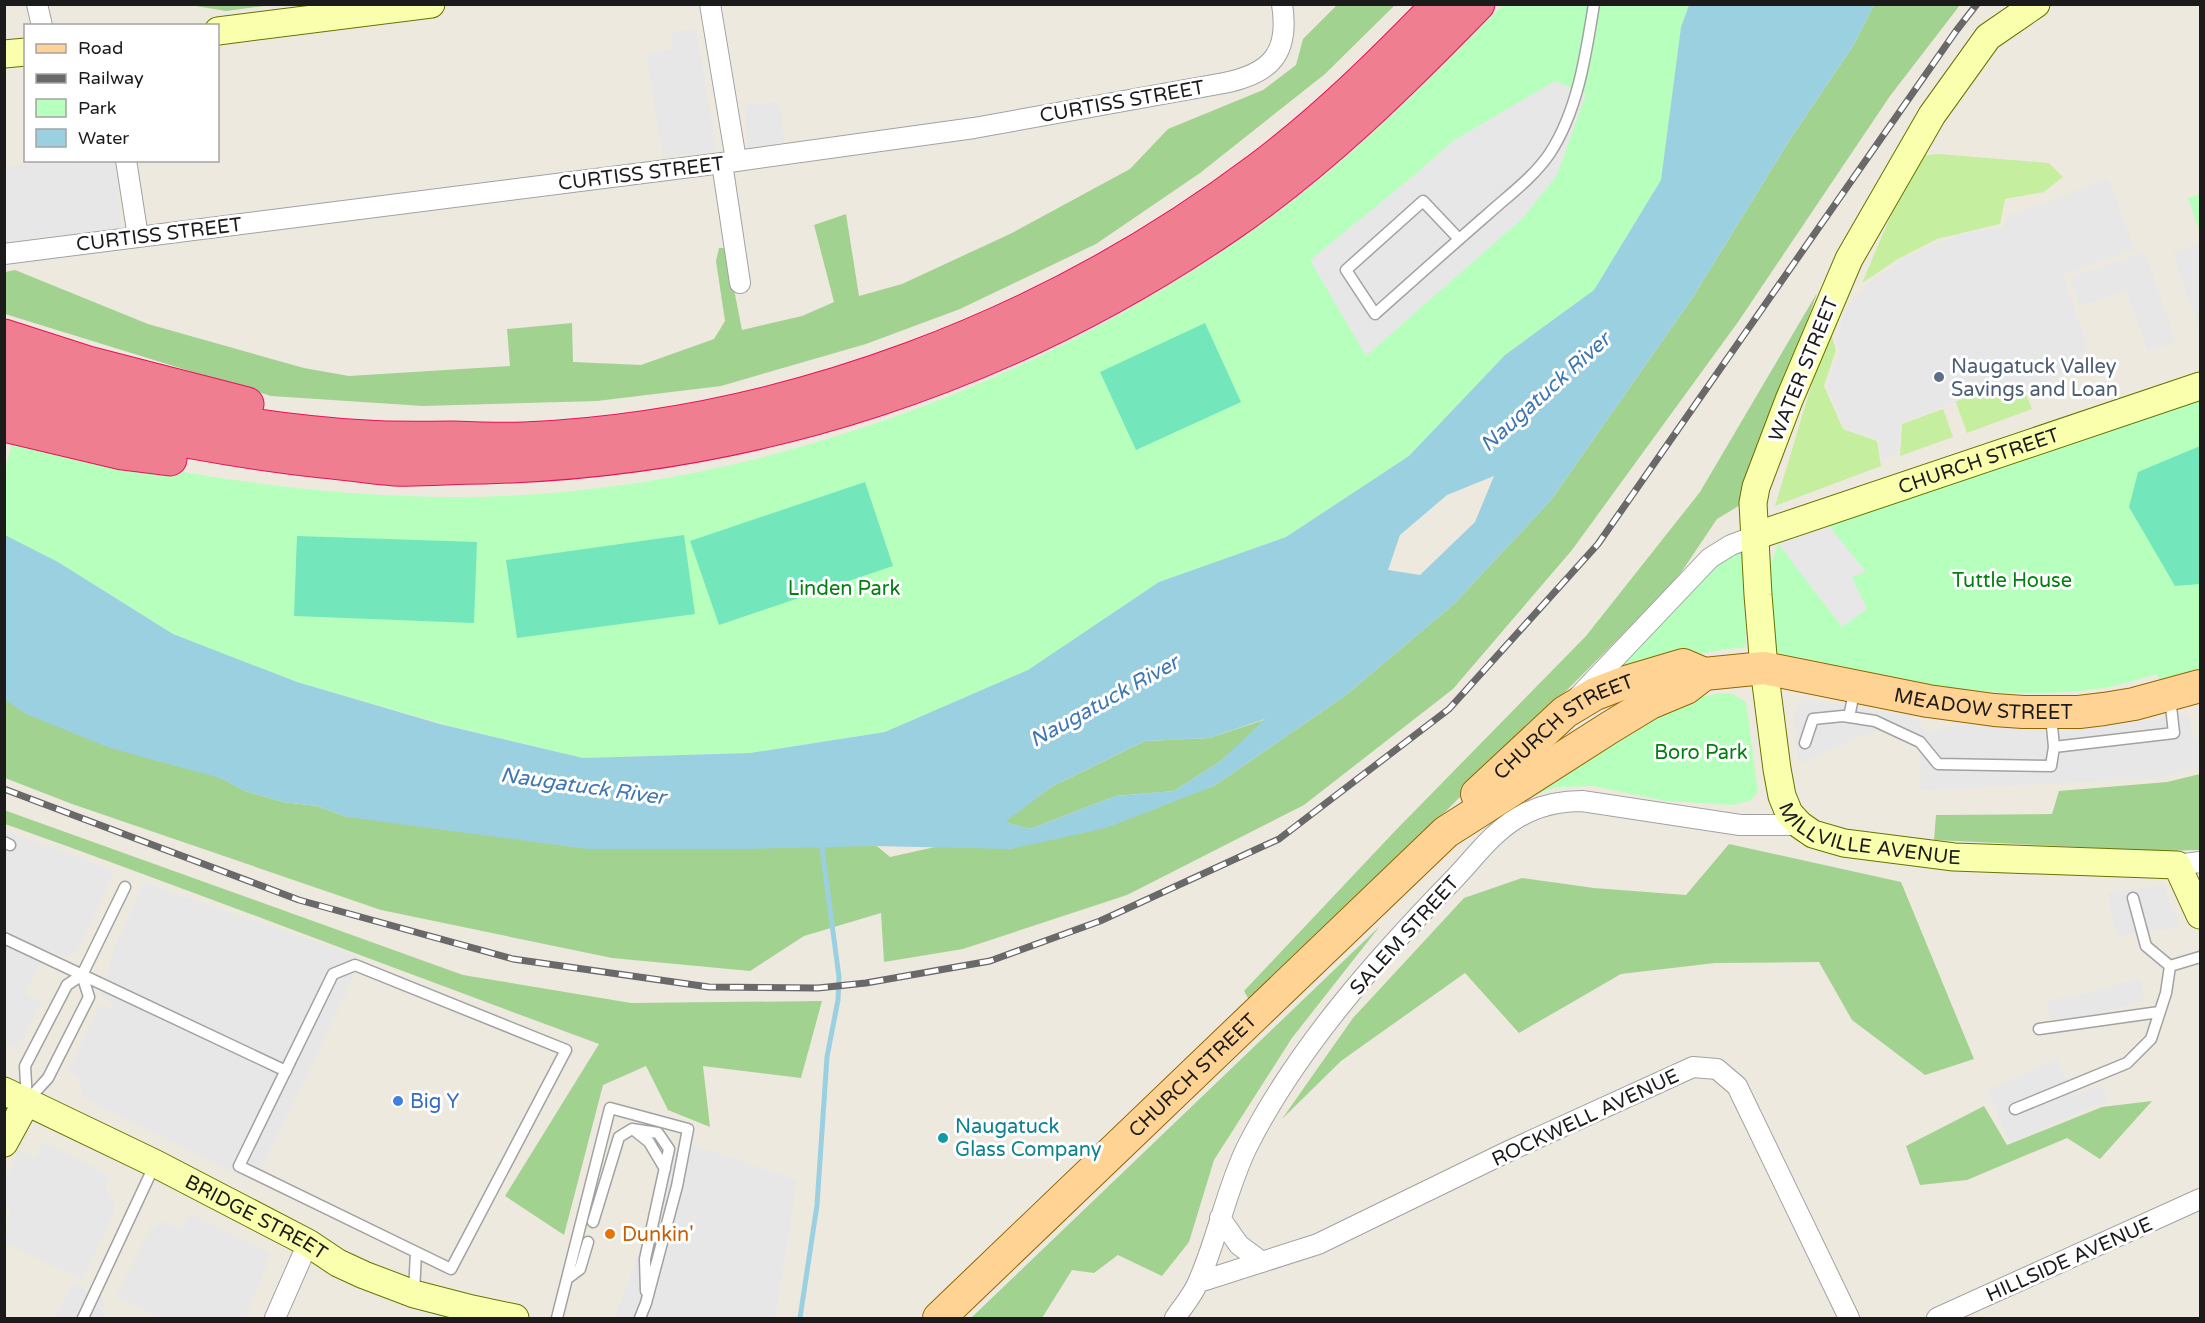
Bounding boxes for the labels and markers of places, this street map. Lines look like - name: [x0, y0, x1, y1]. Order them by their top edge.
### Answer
- place label: Naugatuck Valley Savings and Loan: [1951, 355, 2118, 402]
- marker: Naugatuck Valley Savings and Loan: [1932, 370, 1946, 384]
- place label: Big Y: [410, 1090, 459, 1114]
- marker: Big Y: [391, 1094, 405, 1108]
- place label: Naugatuck Glass Company: [955, 1115, 1102, 1162]
- marker: Naugatuck Glass Company: [936, 1131, 950, 1145]
- place label: Dunkin': [622, 1223, 694, 1247]
- marker: Dunkin': [603, 1227, 617, 1241]

